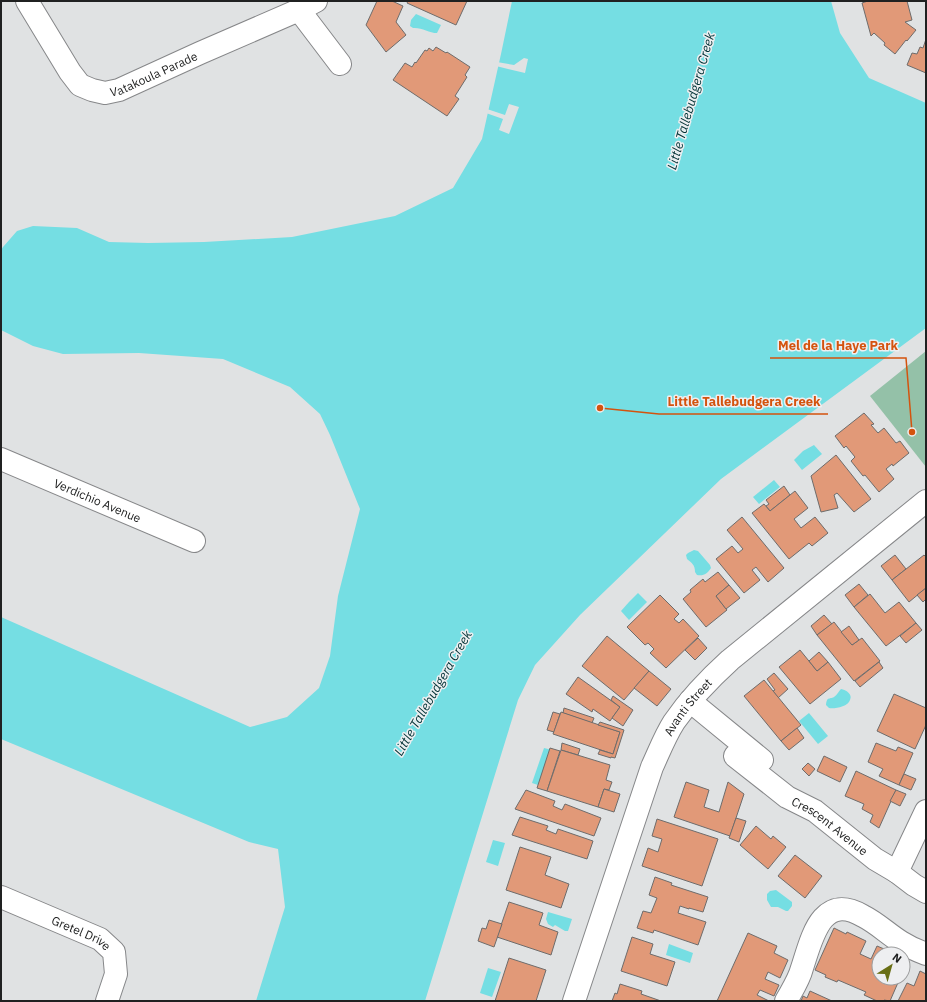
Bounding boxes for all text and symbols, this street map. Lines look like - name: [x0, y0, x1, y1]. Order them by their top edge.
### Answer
- water label: Little Tallebudgera Creek: [663, 30, 719, 172]
- street label: Vatakoula Parade: [108, 48, 200, 99]
- callout: Mel de la Haye Park: [770, 333, 906, 358]
- text: Mel de la Haye Park: [778, 337, 899, 354]
- callout: Little Tallebudgera Creek: [659, 389, 828, 414]
- text: Little Tallebudgera Creek: [667, 393, 821, 410]
- street label: Verdichio Avenue: [52, 475, 144, 525]
- water label: Little Tallebudgera Creek: [390, 627, 476, 759]
- street label: Avanti Street: [660, 675, 715, 738]
- street label: Crescent Avenue: [789, 793, 871, 858]
- street label: Gretel Drive: [50, 912, 115, 953]
- north arrow: [871, 946, 911, 986]
- text: N: [890, 950, 904, 966]

